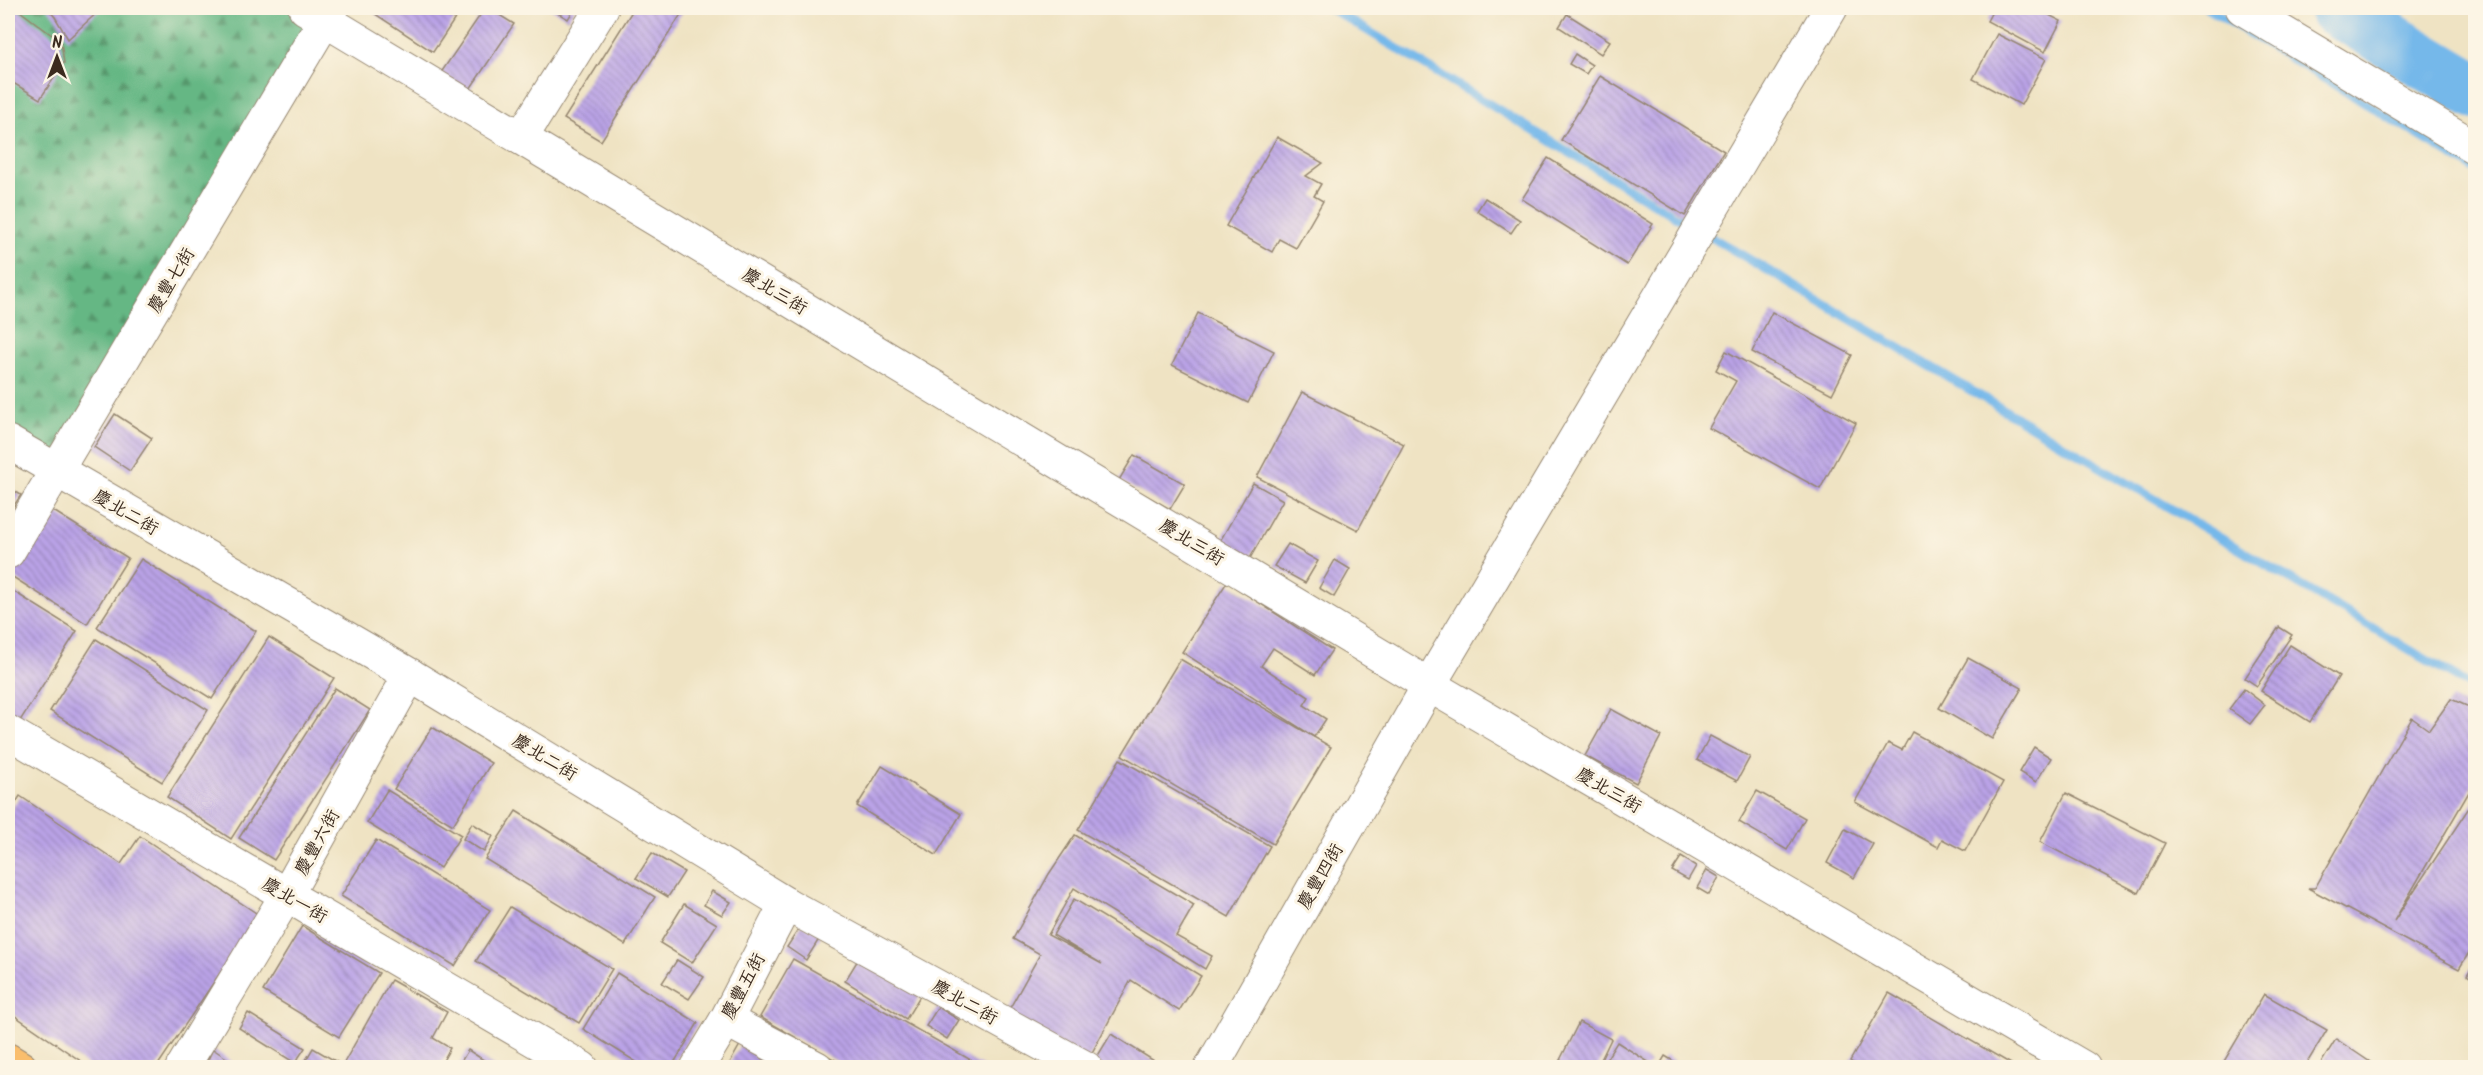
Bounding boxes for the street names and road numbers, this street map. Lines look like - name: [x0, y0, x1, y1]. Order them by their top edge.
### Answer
- street label: 慶豐七街: [141, 242, 203, 319]
- street label: 慶北三街: [736, 261, 813, 323]
- street label: 慶北二街: [87, 483, 164, 544]
- street label: 慶北三街: [1153, 512, 1230, 574]
- street label: 慶北二街: [506, 727, 583, 789]
- street label: 慶北三街: [1570, 761, 1647, 822]
- street label: 慶豐六街: [288, 804, 348, 881]
- street label: 慶豐四街: [1291, 838, 1352, 915]
- street label: 慶北一街: [256, 871, 333, 932]
- street label: 慶豐五街: [715, 948, 774, 1025]
- street label: 慶北二街: [926, 973, 1003, 1033]

